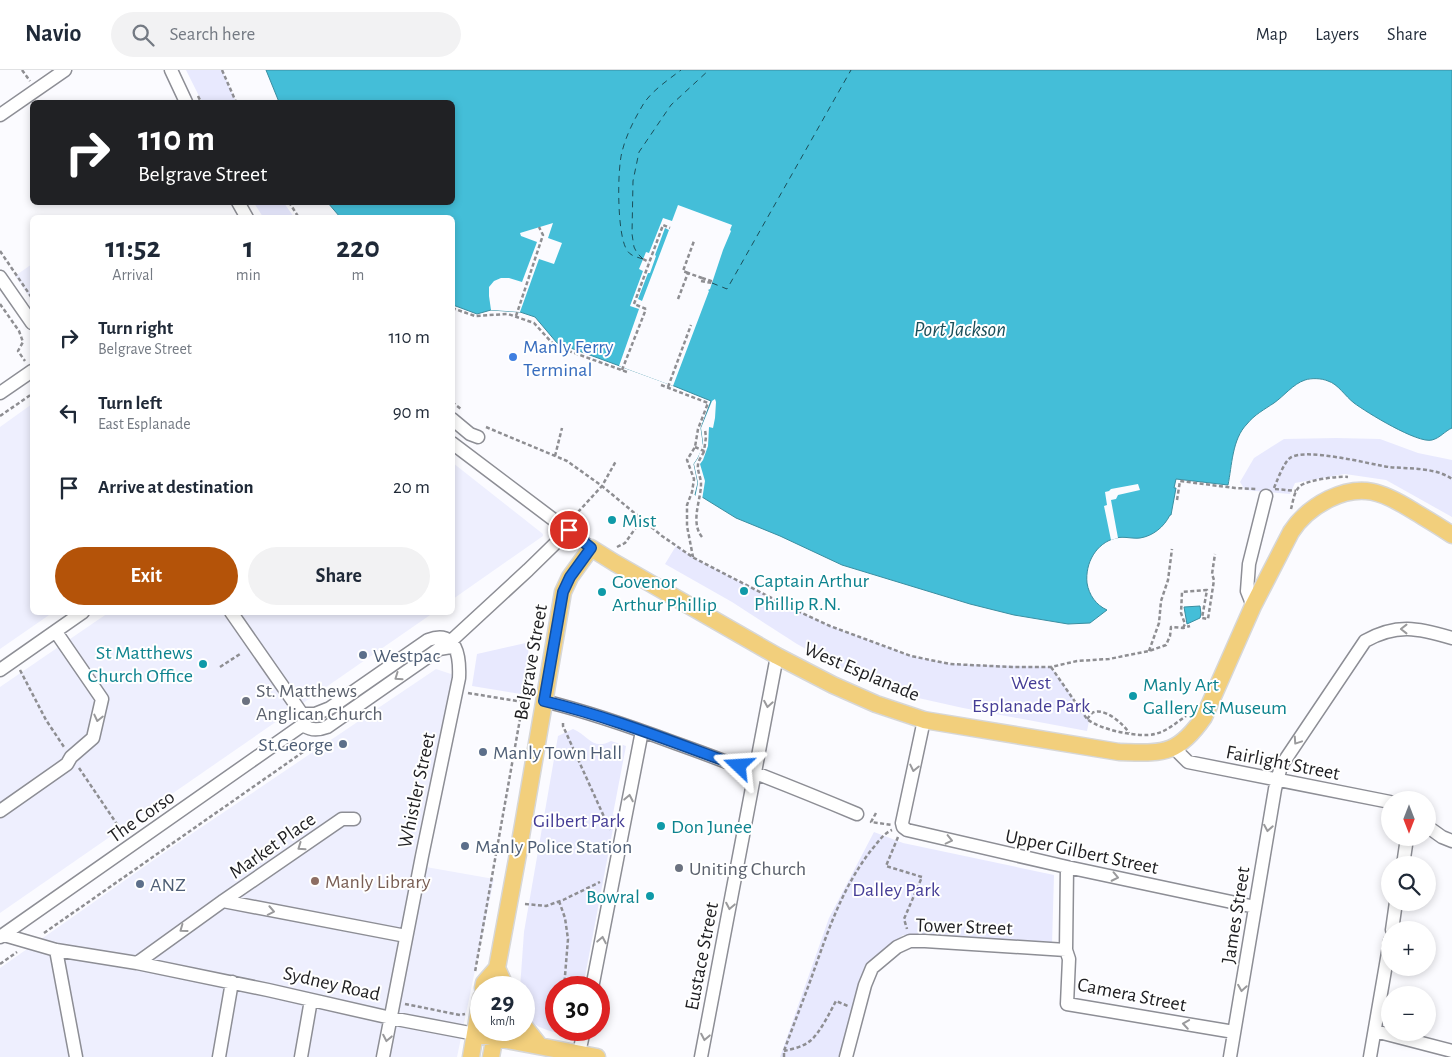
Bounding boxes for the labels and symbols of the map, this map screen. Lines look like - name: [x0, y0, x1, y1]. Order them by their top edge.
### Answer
- water label: Port Jackson: [914, 319, 1006, 340]
- place label: Manly Ferry Terminal: [523, 337, 614, 380]
- marker: Manly Ferry Terminal: [507, 351, 519, 363]
- pin: [548, 509, 590, 551]
- place label: Mist: [622, 511, 657, 531]
- marker: Mist: [606, 514, 618, 526]
- place label: Captain Arthur Phillip R.N.: [754, 571, 869, 614]
- place label: Govenor Arthur Phillip: [612, 572, 717, 615]
- marker: Captain Arthur Phillip R.N.: [738, 585, 750, 597]
- marker: Govenor Arthur Phillip: [596, 586, 608, 598]
- street label: Belgrave Street: [511, 602, 551, 722]
- one-way arrow: [1400, 624, 1408, 635]
- street label: West Esplanade: [801, 639, 922, 705]
- place label: St Matthews Church Office: [88, 643, 193, 686]
- place label: Westpac: [373, 646, 440, 666]
- marker: Westpac: [357, 649, 369, 661]
- marker: St Matthews Church Office: [197, 658, 209, 670]
- one-way arrow: [394, 671, 404, 680]
- park label: West Esplanade Park: [972, 673, 1090, 716]
- place label: Manly Art Gallery & Museum: [1143, 675, 1287, 718]
- place label: St. Matthews Anglican Church: [256, 681, 383, 724]
- marker: Manly Art Gallery & Museum: [1127, 690, 1139, 702]
- marker: St. Matthews Anglican Church: [240, 695, 252, 707]
- one-way arrow: [763, 700, 773, 708]
- one-way arrow: [93, 714, 104, 722]
- street label: Whistler Street: [395, 730, 439, 850]
- place label: St.George: [258, 735, 333, 755]
- one-way arrow: [1294, 736, 1304, 745]
- marker: St.George: [337, 738, 349, 750]
- position arrow: [712, 739, 764, 791]
- street label: Fairlight Street: [1224, 742, 1342, 784]
- place label: Manly Town Hall: [493, 743, 622, 763]
- marker: Manly Town Hall: [477, 746, 489, 758]
- one-way arrow: [909, 763, 920, 772]
- street label: The Corso: [105, 787, 178, 847]
- north arrow: [1381, 791, 1436, 846]
- one-way arrow: [624, 793, 634, 802]
- street label: Market Place: [226, 809, 319, 883]
- park label: Gilbert Park: [533, 811, 625, 831]
- place label: Don Junee: [671, 817, 752, 837]
- marker: Don Junee: [655, 820, 667, 832]
- one-way arrow: [1264, 824, 1274, 832]
- street label: Upper Gilbert Street: [1003, 826, 1161, 878]
- one-way arrow: [945, 834, 954, 845]
- place label: Manly Police Station: [475, 837, 632, 857]
- marker: Manly Police Station: [459, 840, 471, 852]
- one-way arrow: [298, 841, 307, 850]
- place label: Uniting Church: [689, 859, 806, 879]
- marker: Uniting Church: [673, 862, 685, 874]
- street label: James Street: [1218, 865, 1254, 965]
- place label: Manly Library: [325, 872, 431, 892]
- one-way arrow: [1110, 872, 1119, 882]
- place label: ANZ: [150, 875, 186, 895]
- marker: Manly Library: [309, 875, 321, 887]
- marker: ANZ: [134, 878, 146, 890]
- park label: Dalley Park: [852, 880, 940, 900]
- place label: Bowral: [586, 887, 640, 907]
- marker: Bowral: [644, 890, 656, 902]
- street label: Eustace Street: [682, 900, 722, 1012]
- one-way arrow: [725, 901, 736, 910]
- one-way arrow: [266, 905, 275, 915]
- street label: Tower Street: [915, 915, 1014, 939]
- one-way arrow: [179, 923, 189, 932]
- one-way arrow: [596, 935, 606, 944]
- street label: Sydney Road: [281, 963, 382, 1005]
- street label: Camera Street: [1076, 975, 1189, 1015]
- speed limit sign: 30: [545, 976, 610, 1041]
- one-way arrow: [1237, 984, 1247, 993]
- one-way arrow: [1182, 1020, 1191, 1030]
- one-way arrow: [382, 1033, 393, 1042]
- one-way arrow: [700, 1033, 710, 1041]

